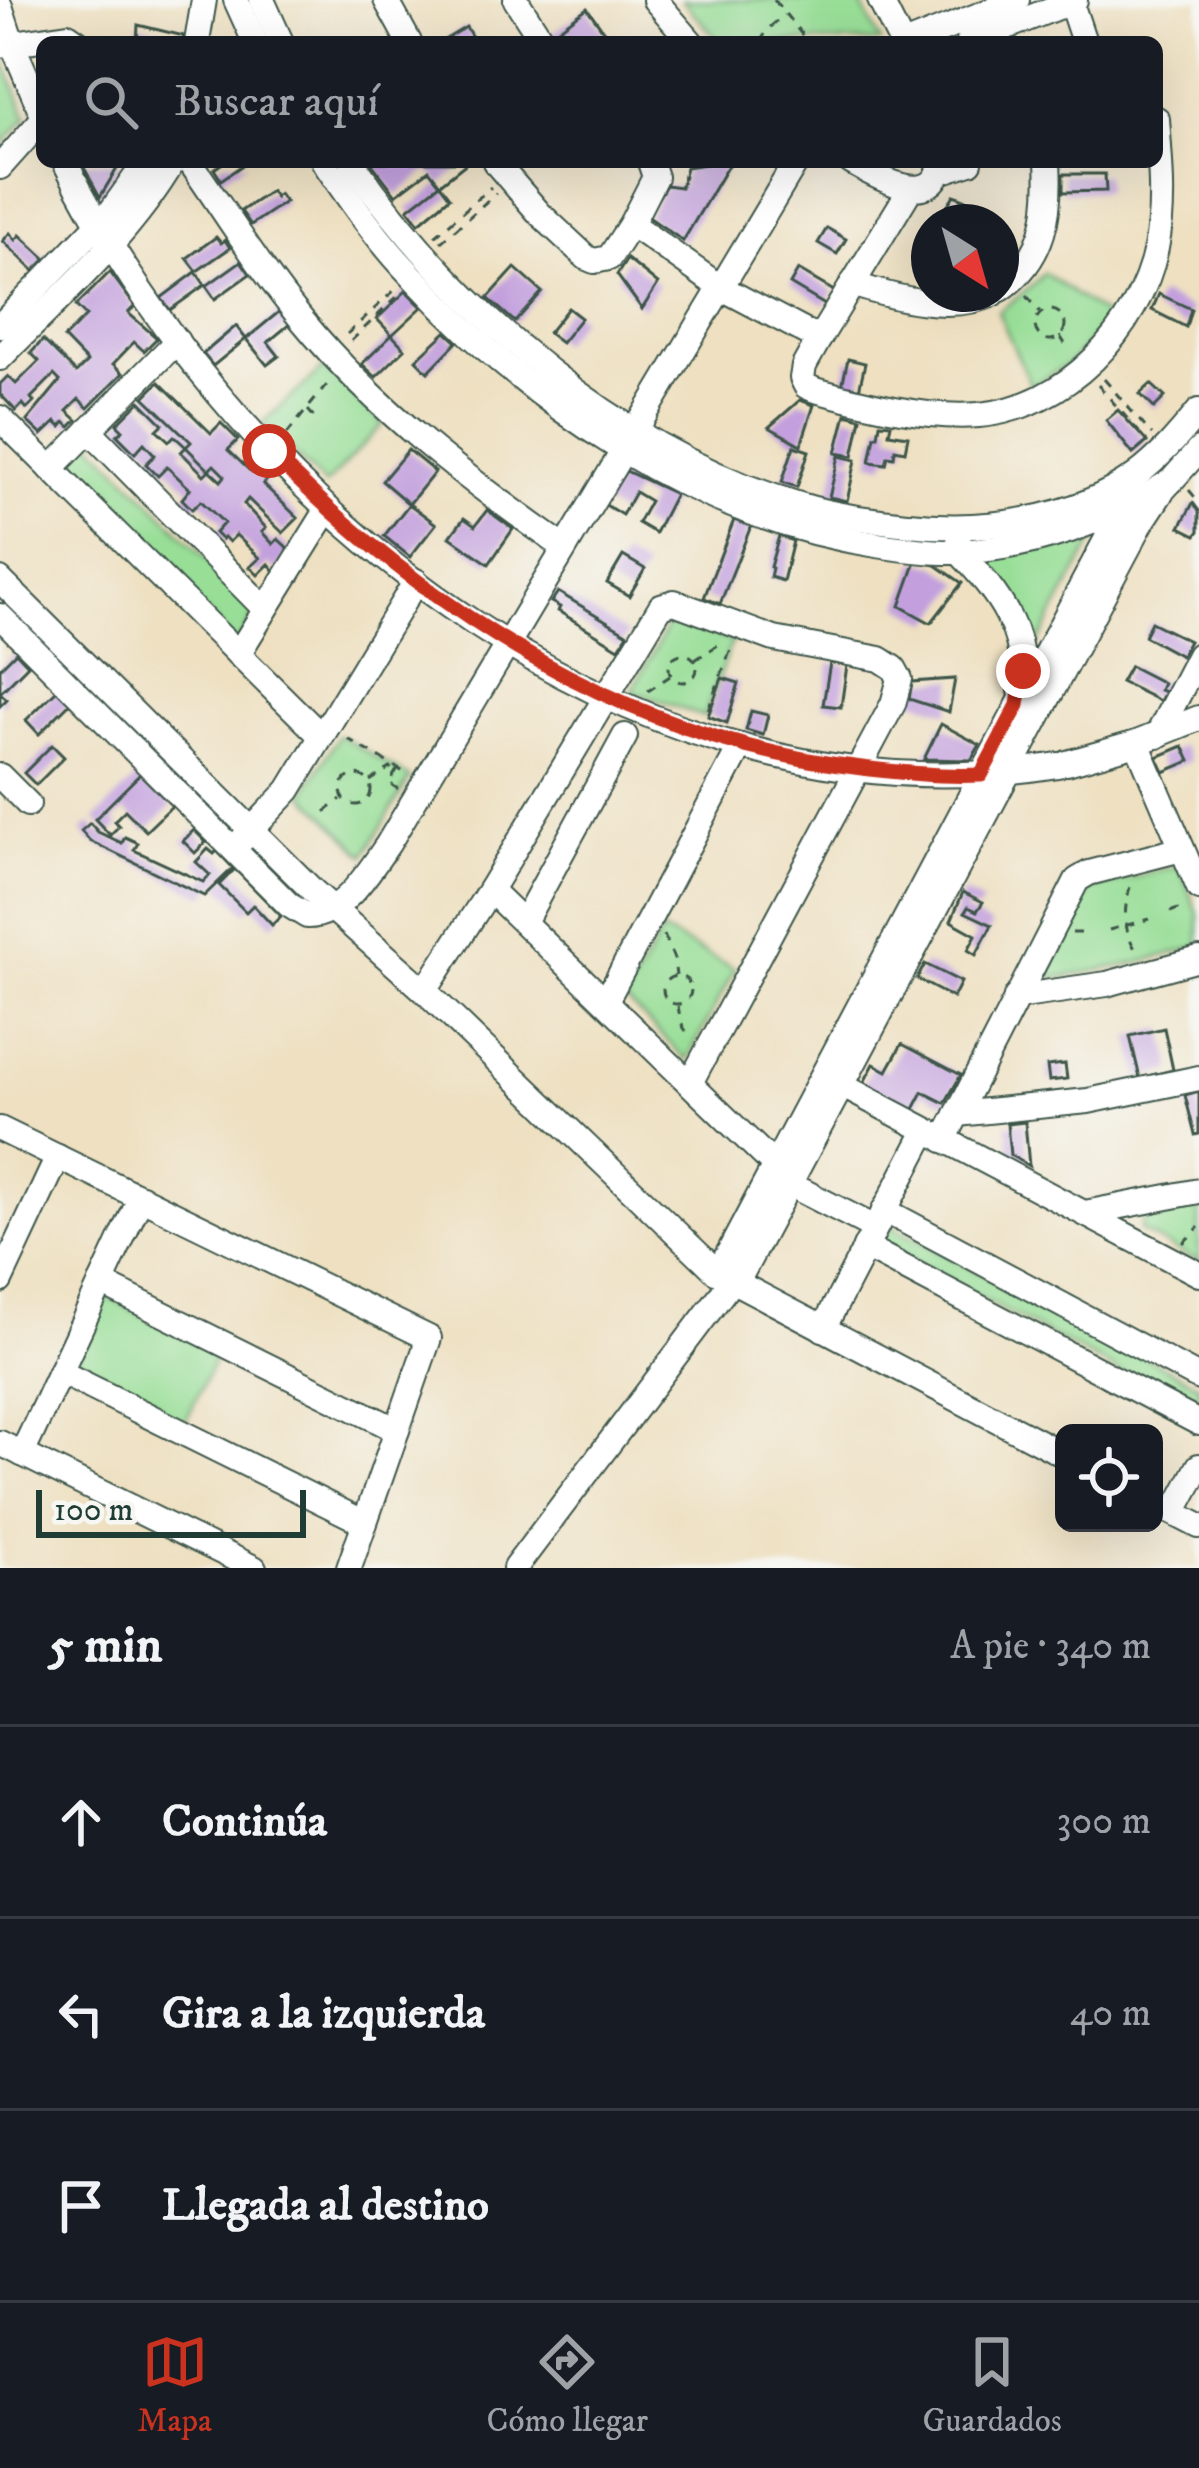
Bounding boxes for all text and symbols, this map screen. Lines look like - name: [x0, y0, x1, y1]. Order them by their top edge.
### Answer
- search box: [36, 36, 1163, 168]
- icon: search: [78, 69, 144, 135]
- text: Buscar aquí: [174, 74, 379, 130]
- north arrow: [911, 204, 1019, 312]
- route start: [242, 424, 296, 478]
- route end: [996, 644, 1050, 698]
- map controls: [1055, 1424, 1163, 1532]
- button: locate: [1055, 1424, 1163, 1532]
- scale bar: [36, 1484, 306, 1537]
- text: 100 m: [54, 1490, 133, 1531]
- text: 5 min: [48, 1614, 162, 1678]
- text: A pie · 340 m: [950, 1622, 1151, 1671]
- icon: ahead: [48, 1789, 114, 1855]
- text: Continúa: [162, 1794, 327, 1850]
- text: 300 m: [1057, 1797, 1151, 1846]
- icon: left: [48, 1981, 114, 2047]
- text: Gira a la izquierda: [162, 1986, 485, 2042]
- text: 40 m: [1070, 1989, 1151, 2038]
- icon: arrive: [48, 2173, 114, 2239]
- text: Llegada al destino: [162, 2178, 489, 2234]
- tab: Mapa: [137, 2329, 212, 2442]
- tab: Cómo llegar: [486, 2329, 648, 2442]
- tab: Guardados: [923, 2329, 1062, 2442]

